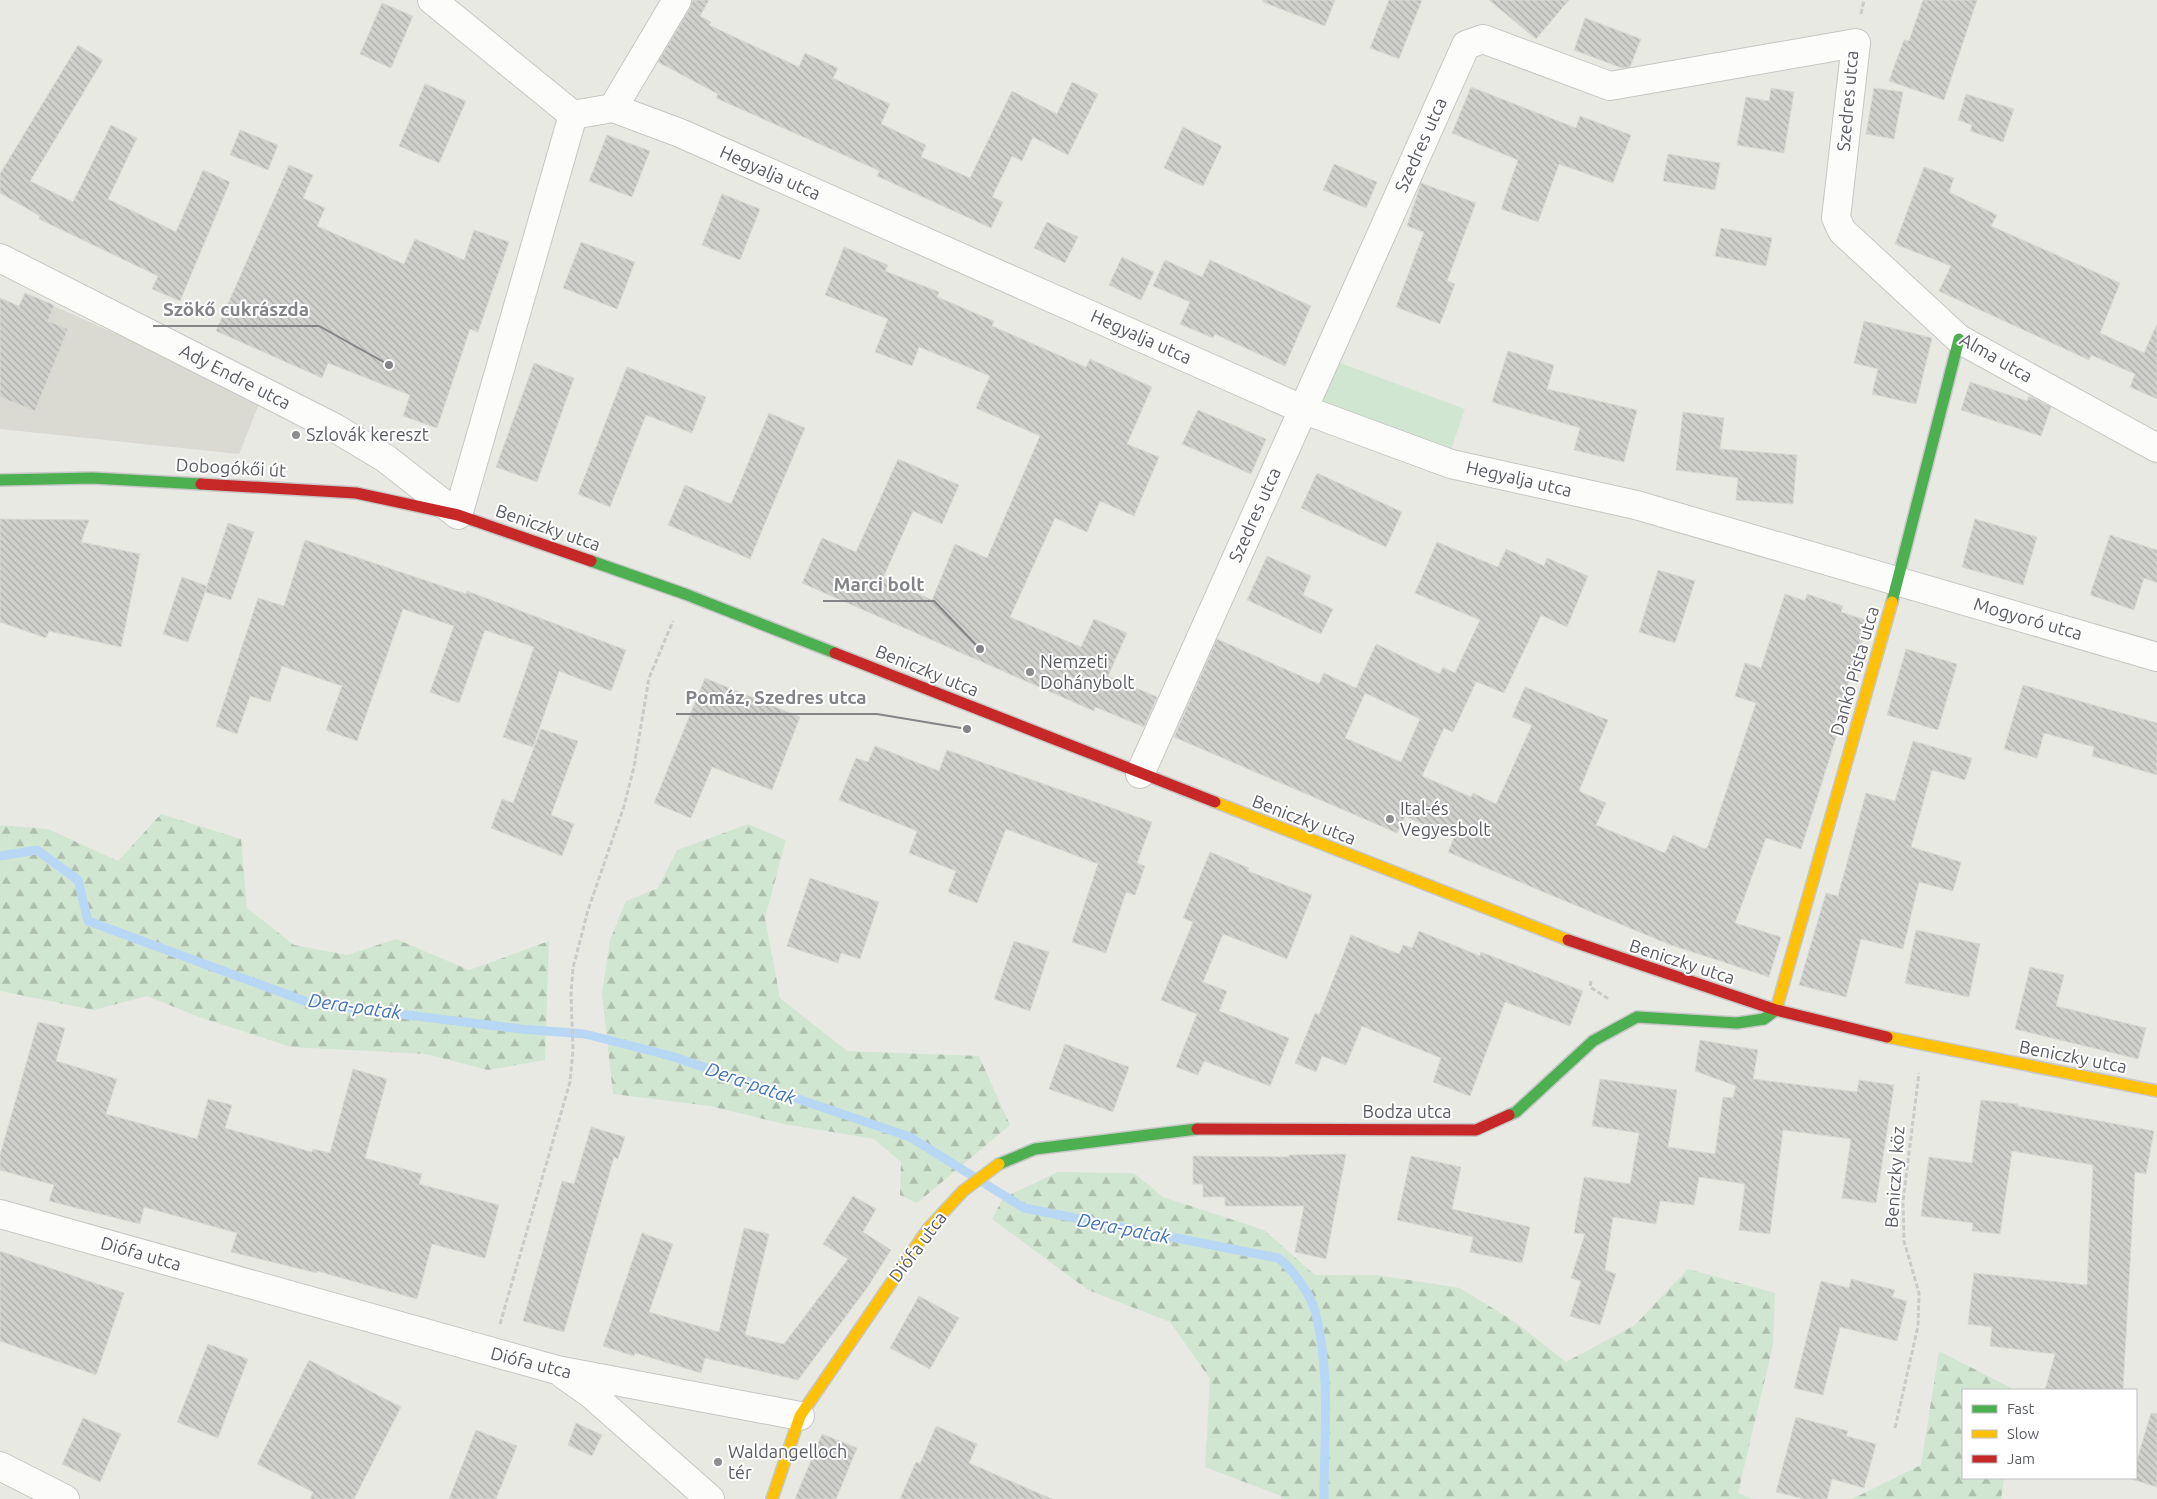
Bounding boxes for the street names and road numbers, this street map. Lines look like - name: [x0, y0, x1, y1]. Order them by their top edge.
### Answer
- street label: Szedres utca: [1833, 49, 1861, 152]
- street label: Szedres utca: [1390, 94, 1450, 195]
- street label: Hegyalja utca: [717, 141, 824, 203]
- street label: Hegyalja utca: [1088, 305, 1195, 367]
- street label: Alma utca: [1957, 328, 2036, 386]
- street label: Ady Endre utca: [177, 340, 294, 413]
- street label: Dobogókői út: [175, 454, 287, 480]
- street label: Hegyalja utca: [1464, 456, 1574, 500]
- street label: Szedres utca: [1224, 464, 1284, 565]
- street label: Beniczky utca: [493, 500, 603, 554]
- street label: Mogyoró utca: [1972, 593, 2085, 643]
- street label: Dankó Pista utca: [1826, 604, 1882, 738]
- street label: Beniczky utca: [873, 640, 982, 700]
- street label: Beniczky utca: [1250, 790, 1359, 848]
- street label: Beniczky utca: [1627, 935, 1737, 987]
- street label: Beniczky utca: [2018, 1036, 2129, 1076]
- street label: Bodza utca: [1363, 1101, 1452, 1121]
- street label: Beniczky köz: [1880, 1125, 1908, 1228]
- street label: Diófa utca: [884, 1207, 950, 1285]
- street label: Diófa utca: [99, 1232, 184, 1274]
- street label: Diófa utca: [489, 1342, 574, 1382]

